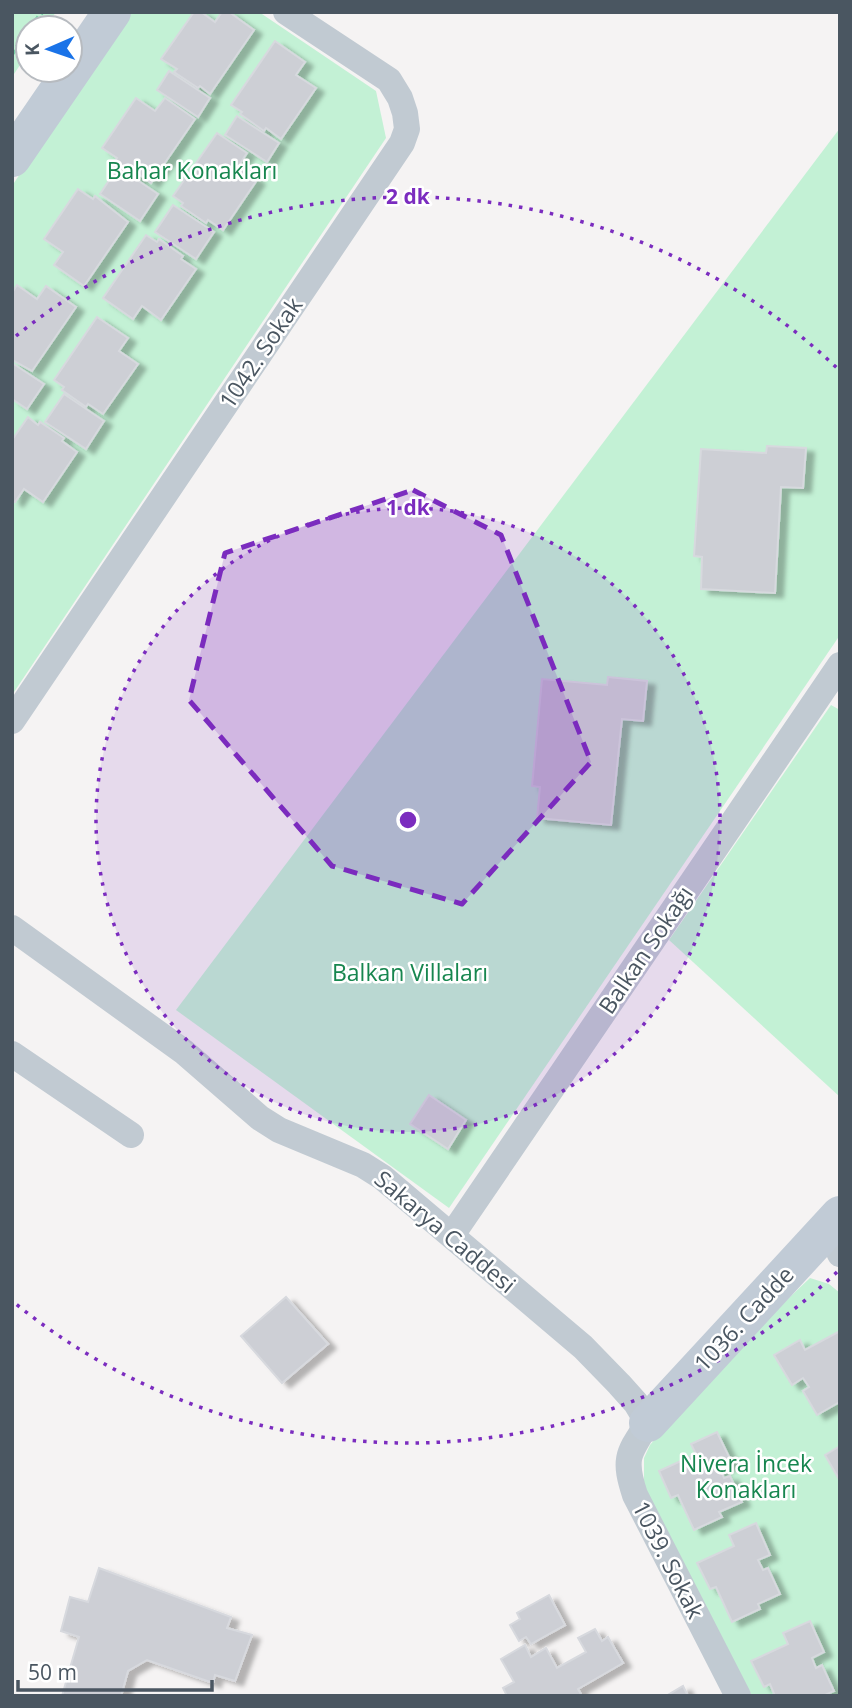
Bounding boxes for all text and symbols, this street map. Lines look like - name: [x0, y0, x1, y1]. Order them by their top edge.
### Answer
- north arrow: [14, 14, 84, 84]
- text: K: [19, 42, 45, 56]
- park label: Bahar Konakları: [107, 154, 277, 186]
- text: 2 dk: [386, 182, 431, 210]
- street label: 1042. Sokak: [211, 290, 309, 414]
- text: 1 dk: [386, 493, 431, 521]
- centre of rings: [396, 808, 420, 832]
- street label: Balkan Sokağı: [591, 879, 700, 1020]
- park label: Balkan Villaları: [332, 956, 488, 988]
- street label: Sakarya Caddesi: [368, 1163, 523, 1300]
- street label: 1036. Cadde: [686, 1259, 800, 1378]
- park label: Nivera İncek Konakları: [680, 1447, 812, 1505]
- street label: 1039. Sokak: [626, 1495, 712, 1624]
- scale bar: [18, 1648, 212, 1692]
- text: 50 m: [28, 1658, 77, 1686]

